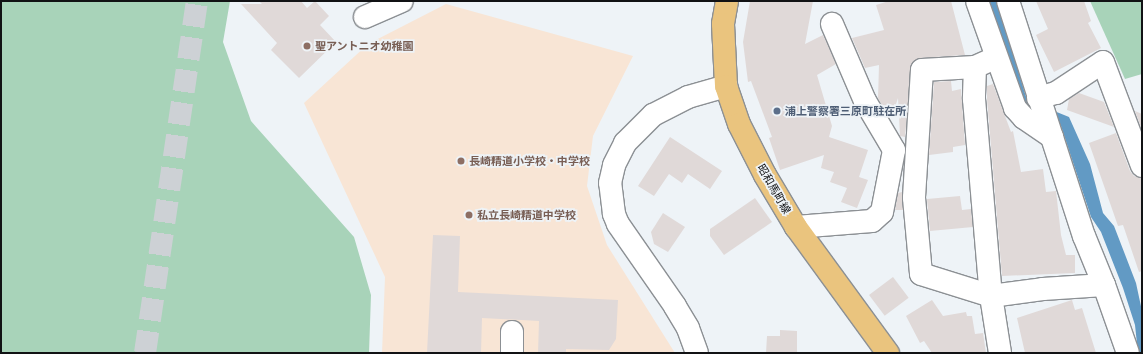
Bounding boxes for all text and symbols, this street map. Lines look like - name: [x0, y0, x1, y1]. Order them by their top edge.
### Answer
- place label: 聖アントニオ幼稚園: [315, 39, 414, 53]
- marker: 聖アントニオ幼稚園: [302, 41, 312, 51]
- place label: 浦上警察署三原町駐在所: [785, 104, 906, 118]
- marker: 浦上警察署三原町駐在所: [772, 106, 782, 116]
- place label: 長崎精道小学校・中学校: [469, 154, 590, 168]
- marker: 長崎精道小学校・中学校: [456, 156, 466, 166]
- street label: 昭和馬町線: [755, 162, 793, 216]
- place label: 私立長崎精道中学校: [477, 208, 576, 222]
- marker: 私立長崎精道中学校: [464, 210, 474, 220]

